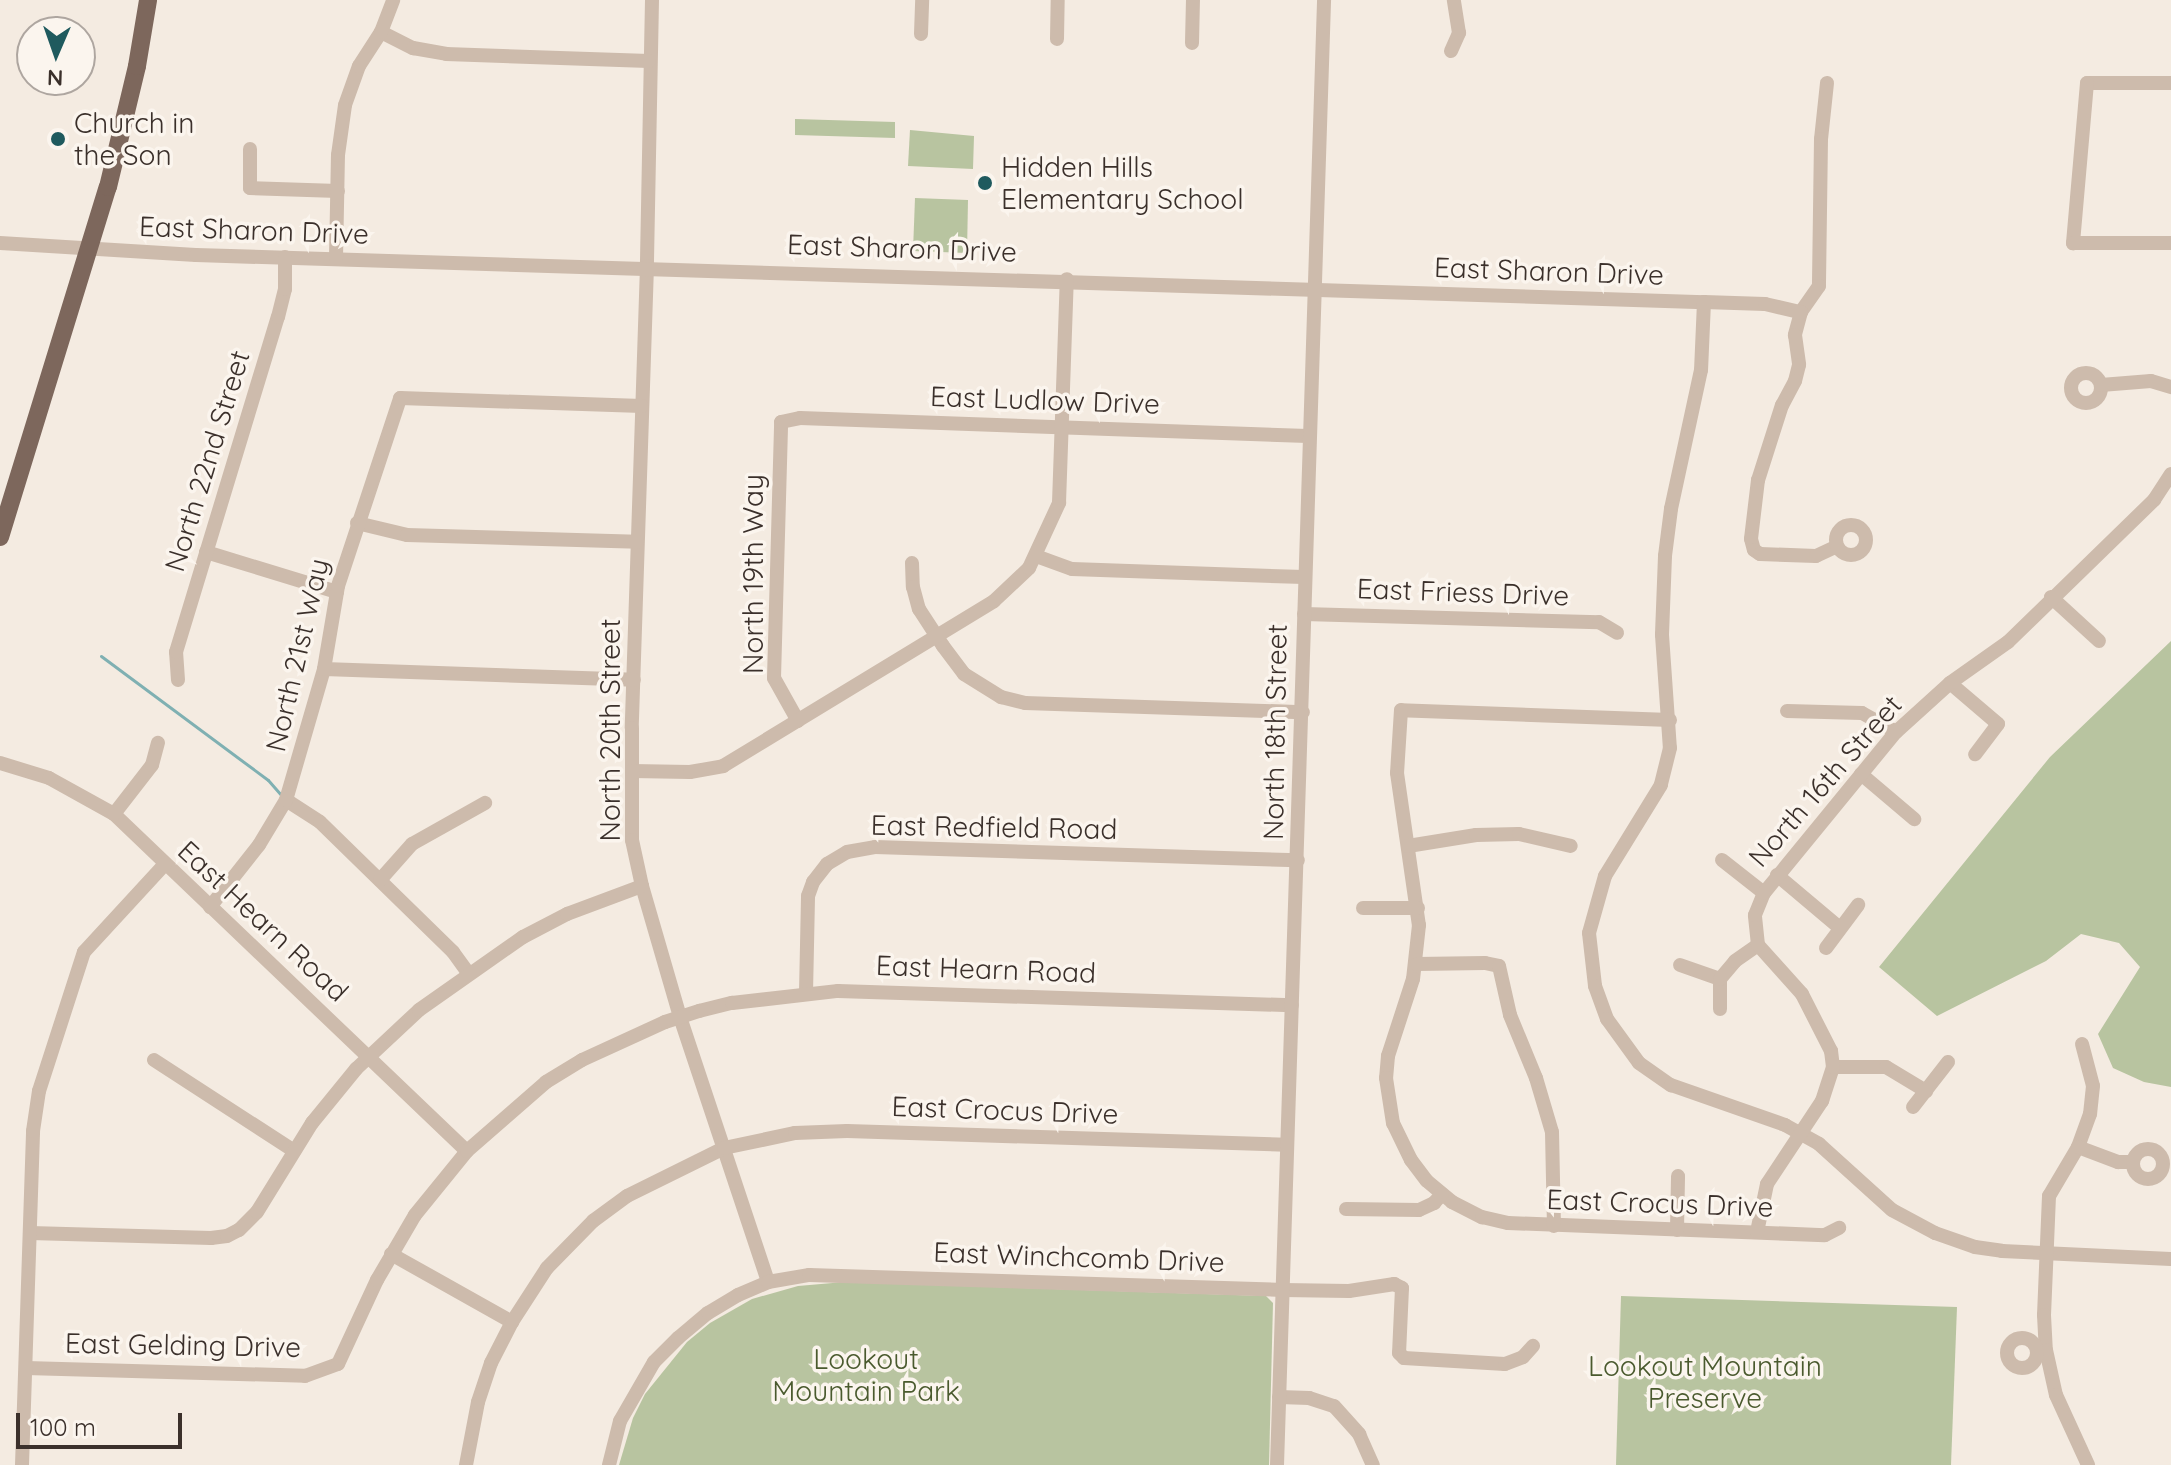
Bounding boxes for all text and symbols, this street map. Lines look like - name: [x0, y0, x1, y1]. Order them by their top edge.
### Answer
- north arrow: [16, 16, 96, 96]
- text: N: [47, 64, 64, 92]
- place label: Church in the Son: [74, 106, 195, 172]
- marker: Church in the Son: [49, 130, 67, 148]
- place label: Hidden Hills Elementary School: [1001, 150, 1244, 216]
- marker: Hidden Hills Elementary School: [976, 174, 994, 192]
- street label: East Sharon Drive: [138, 209, 370, 251]
- street label: East Sharon Drive: [786, 227, 1018, 269]
- street label: East Sharon Drive: [1433, 250, 1665, 292]
- street label: North 22nd Street: [157, 346, 257, 576]
- street label: East Ludlow Drive: [929, 379, 1161, 421]
- street label: North 19th Way: [736, 474, 770, 674]
- street label: North 21st Way: [258, 555, 336, 755]
- street label: East Friess Drive: [1356, 571, 1570, 613]
- street label: North 20th Street: [593, 619, 627, 841]
- street label: North 18th Street: [1256, 624, 1294, 840]
- street label: North 16th Street: [1741, 688, 1909, 874]
- street label: East Redfield Road: [870, 808, 1118, 846]
- street label: East Hearn Road: [171, 834, 355, 1008]
- street label: East Hearn Road: [875, 948, 1097, 990]
- street label: East Crocus Drive: [891, 1089, 1119, 1131]
- street label: East Crocus Drive: [1546, 1182, 1774, 1224]
- street label: East Winchcomb Drive: [933, 1235, 1225, 1279]
- street label: East Gelding Drive: [65, 1326, 301, 1364]
- park label: Lookout Mountain Park: [772, 1342, 960, 1408]
- park label: Lookout Mountain Preserve: [1588, 1349, 1822, 1415]
- scale bar: [20, 1397, 186, 1447]
- text: 100 m: [30, 1412, 96, 1442]

